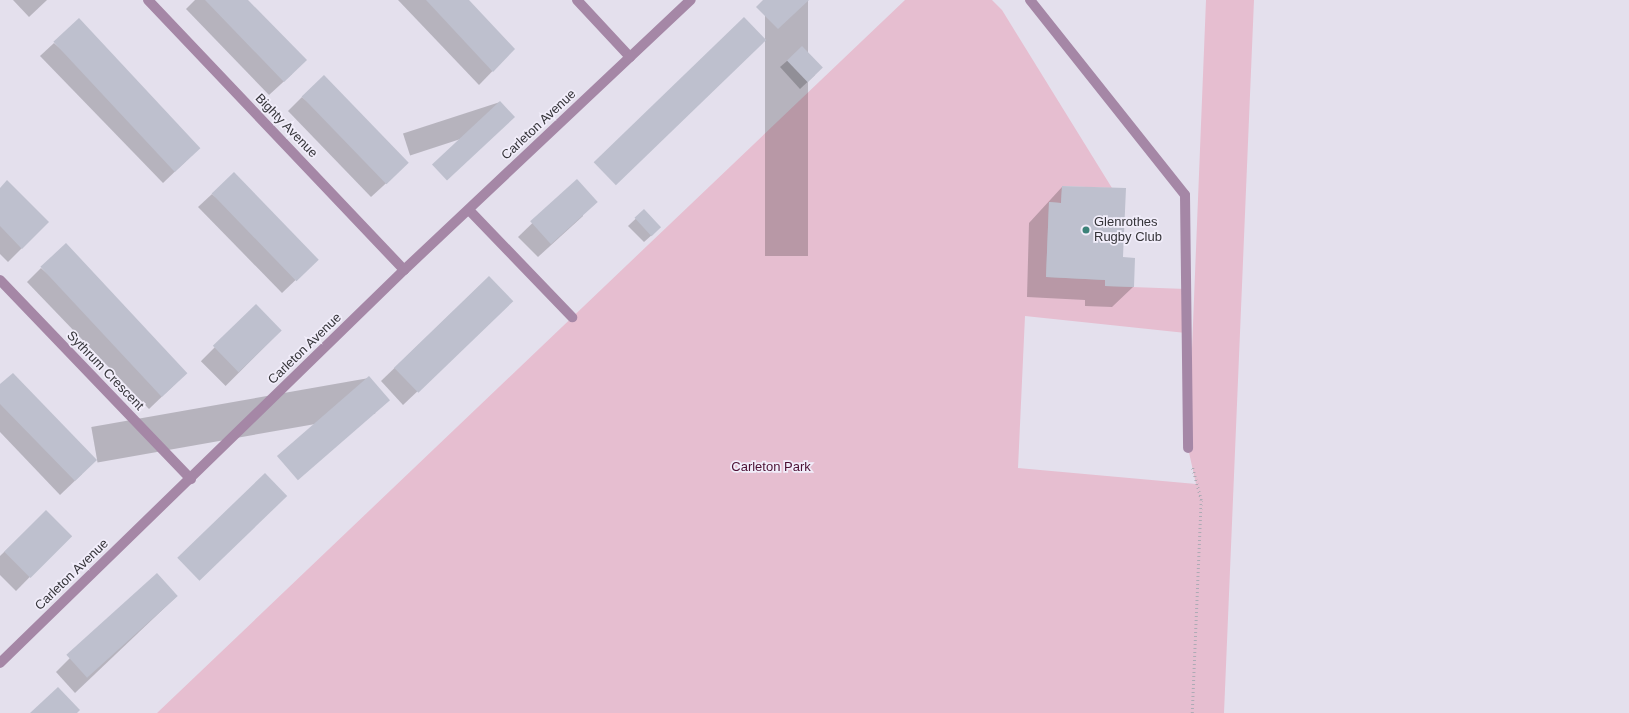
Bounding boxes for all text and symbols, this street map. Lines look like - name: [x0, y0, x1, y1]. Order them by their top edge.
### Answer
- street label: Carleton Avenue: [498, 86, 580, 164]
- street label: Bighty Avenue: [251, 91, 321, 161]
- place label: Glenrothes Rugby Club: [1094, 215, 1162, 246]
- marker: Glenrothes Rugby Club: [1081, 225, 1091, 235]
- street label: Carleton Avenue: [265, 310, 345, 388]
- street label: Sythrum Crescent: [63, 328, 147, 414]
- park label: Carleton Park: [731, 459, 811, 475]
- street label: Carleton Avenue: [32, 536, 112, 614]

